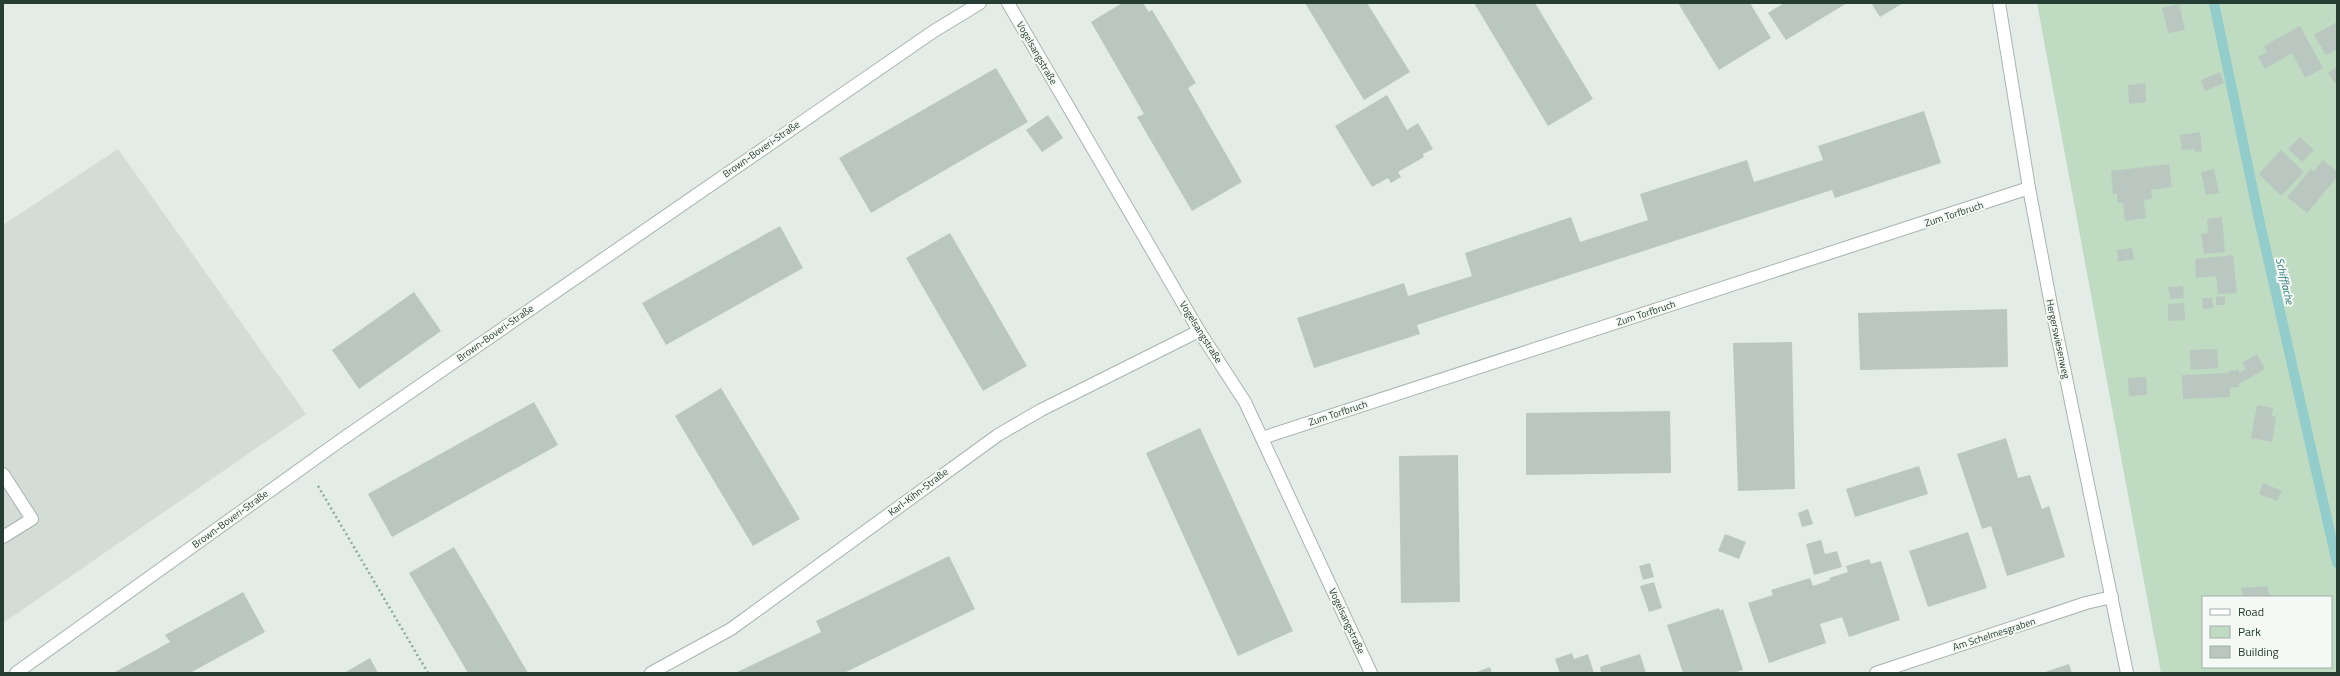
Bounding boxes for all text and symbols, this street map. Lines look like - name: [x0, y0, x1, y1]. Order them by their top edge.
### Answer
- street label: Vogelsangstraße: [1013, 19, 1061, 87]
- street label: Brown-Boveri-Straße: [719, 117, 803, 181]
- street label: Zum Torfbruch: [1923, 197, 1985, 231]
- water label: Schifflache: [2272, 256, 2298, 307]
- street label: Zum Torfbruch: [1615, 296, 1677, 330]
- street label: Vogelsangstraße: [1176, 298, 1226, 366]
- street label: Hergerswiesenweg: [2042, 298, 2074, 380]
- street label: Brown-Boveri-Straße: [453, 301, 537, 365]
- street label: Zum Torfbruch: [1307, 396, 1369, 430]
- street label: Karl-Kihn-Straße: [885, 464, 951, 520]
- street label: Brown-Boveri-Straße: [189, 486, 271, 552]
- street label: Vogelsangstraße: [1325, 586, 1369, 656]
- legend: [2202, 596, 2332, 668]
- text: Road: [2238, 602, 2264, 621]
- street label: Am Schelmesgraben: [1951, 614, 2037, 654]
- text: Park: [2238, 622, 2261, 641]
- text: Building: [2238, 642, 2279, 661]

